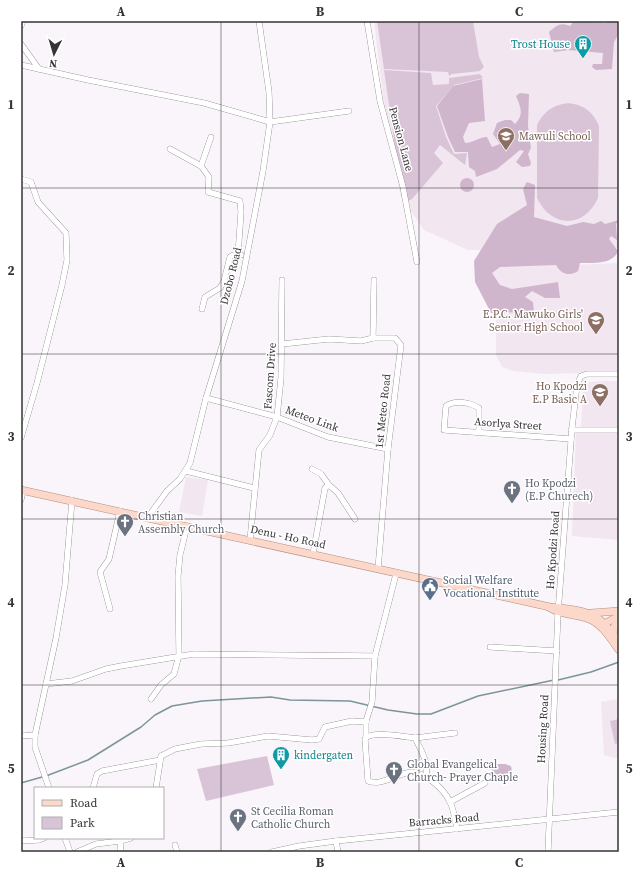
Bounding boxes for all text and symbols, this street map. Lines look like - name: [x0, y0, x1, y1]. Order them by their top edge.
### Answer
- text: A: [117, 3, 126, 20]
- text: B: [316, 3, 325, 20]
- text: C: [515, 3, 523, 20]
- north arrow: [34, 34, 74, 74]
- building icon: Trost House: [573, 34, 593, 59]
- place label: Trost House: [511, 37, 570, 52]
- text: N: [49, 56, 58, 71]
- text: 1: [7, 96, 15, 113]
- text: 1: [625, 96, 633, 113]
- street label: Pension Lane: [385, 105, 417, 173]
- school or university icon: Mawuli School: [496, 126, 516, 151]
- place label: Mawuli School: [519, 129, 591, 144]
- street label: Dzobo Road: [217, 245, 246, 306]
- text: 2: [7, 262, 15, 279]
- text: 2: [625, 262, 633, 279]
- place label: E.P.C. Mawuko Girls' Senior High School: [483, 307, 583, 335]
- school or university icon: E.P.C. Mawuko Girls' Senior High School: [586, 310, 606, 335]
- street label: Fascom Drive: [260, 342, 280, 410]
- street label: 1st Meteo Road: [372, 372, 394, 449]
- place label: Ho Kpodzi E.P Basic A: [532, 379, 588, 407]
- school or university icon: Ho Kpodzi E.P Basic A: [590, 382, 610, 407]
- street label: Meteo Link: [283, 402, 342, 436]
- street label: Asorlya Street: [474, 414, 543, 434]
- text: 3: [7, 428, 15, 445]
- text: 3: [625, 428, 633, 445]
- place label: Ho Kpodzi (E.P Churech): [525, 476, 593, 504]
- church icon: Ho Kpodzi (E.P Churech): [502, 479, 522, 504]
- place label: Christian Assembly Church: [138, 509, 225, 537]
- street label: Ho Kpodzi Road: [543, 510, 563, 590]
- church icon: Christian Assembly Church: [115, 512, 135, 537]
- street label: Denu - Ho Road: [249, 522, 328, 552]
- place label: Social Welfare Vocational Institute: [443, 573, 540, 601]
- public building icon: Social Welfare Vocational Institute: [420, 576, 440, 601]
- text: 4: [7, 594, 15, 611]
- text: 4: [625, 594, 633, 611]
- street label: Housing Road: [534, 694, 552, 764]
- building icon: kindergaten: [271, 745, 291, 770]
- place label: kindergaten: [294, 748, 354, 763]
- place label: Global Evangelical Church- Prayer Chaple: [407, 757, 518, 785]
- text: 5: [7, 760, 15, 777]
- church icon: Global Evangelical Church- Prayer Chaple: [384, 760, 404, 785]
- text: 5: [625, 760, 633, 777]
- legend: [34, 787, 164, 839]
- text: Road: [70, 795, 97, 811]
- place label: St Cecilia Roman Catholic Church: [251, 804, 334, 832]
- church icon: St Cecilia Roman Catholic Church: [228, 807, 248, 832]
- street label: Barracks Road: [408, 809, 481, 831]
- text: Park: [70, 815, 95, 831]
- text: A: [117, 854, 126, 871]
- text: B: [316, 854, 325, 871]
- text: C: [515, 854, 523, 871]

